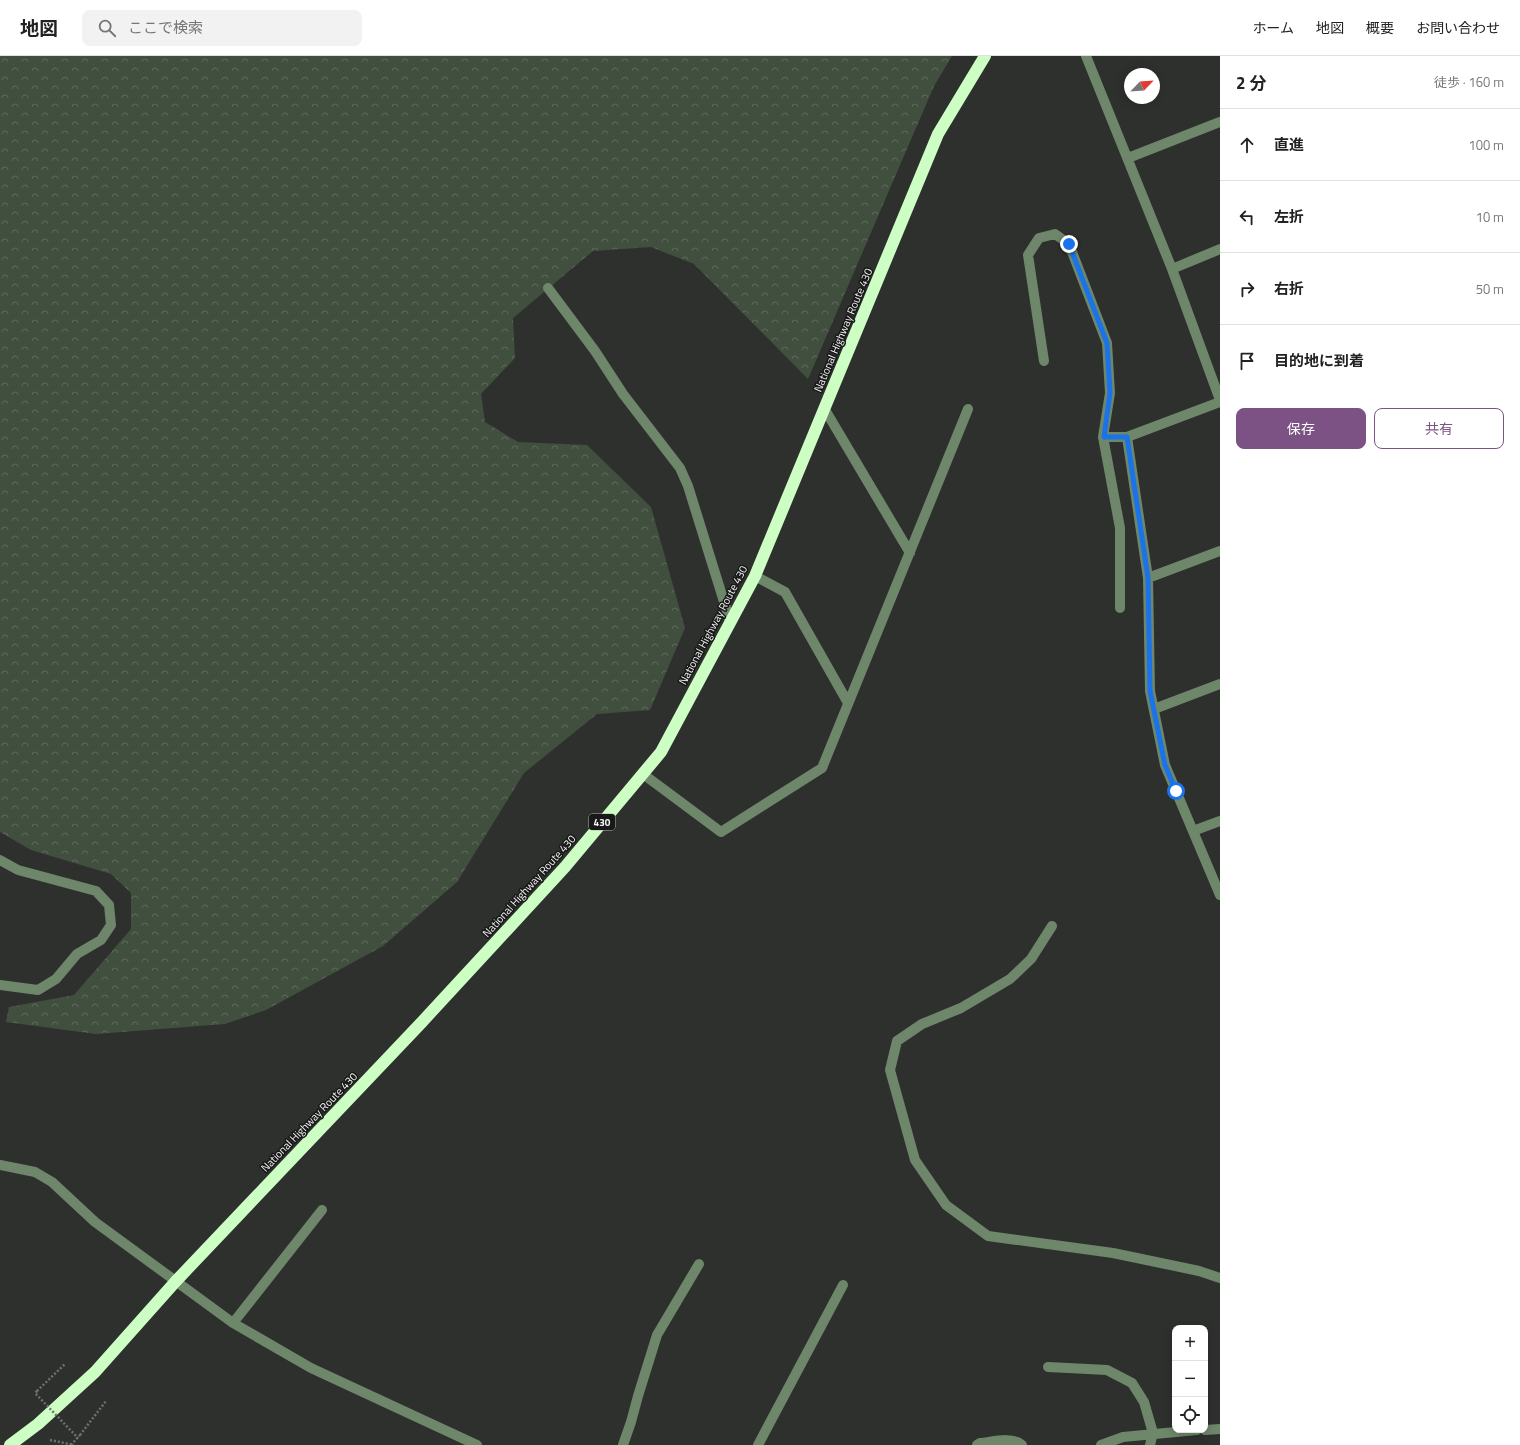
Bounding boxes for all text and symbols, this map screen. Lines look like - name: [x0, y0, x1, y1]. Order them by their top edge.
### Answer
- search box: [82, 10, 362, 46]
- text: 地図: [20, 13, 58, 42]
- text: ここで検索: [128, 16, 203, 39]
- icon: search: [96, 17, 118, 39]
- text: ホーム: [1252, 17, 1294, 38]
- text: 地図: [1316, 17, 1344, 38]
- text: 概要: [1366, 17, 1394, 38]
- text: お問い合わせ: [1416, 17, 1500, 38]
- north arrow: [1124, 68, 1160, 104]
- text: 2 分: [1236, 70, 1266, 96]
- text: 徒歩 · 160 m: [1434, 72, 1504, 92]
- text: 直進: [1274, 133, 1304, 156]
- icon: ahead: [1236, 134, 1258, 156]
- text: 100 m: [1468, 135, 1504, 155]
- text: 左折: [1274, 205, 1304, 228]
- icon: left: [1236, 206, 1258, 228]
- text: 10 m: [1476, 207, 1504, 227]
- route end: [1060, 235, 1078, 253]
- street label: National Highway Route 430: [810, 266, 876, 394]
- text: 右折: [1274, 277, 1304, 300]
- icon: right: [1236, 278, 1258, 300]
- text: 50 m: [1476, 279, 1504, 299]
- text: 目的地に到着: [1274, 349, 1364, 372]
- icon: arrive: [1236, 350, 1258, 372]
- button: 保存: [1236, 408, 1366, 449]
- button: 共有: [1374, 408, 1504, 449]
- street label: National Highway Route 430: [675, 563, 751, 687]
- route start: [1167, 782, 1185, 800]
- road number: 430: [589, 814, 615, 830]
- street label: National Highway Route 430: [479, 831, 579, 941]
- street label: National Highway Route 430: [257, 1069, 361, 1175]
- map controls: [1172, 1325, 1208, 1433]
- button: +: [1172, 1325, 1208, 1361]
- button: −: [1172, 1361, 1208, 1397]
- button: locate: [1172, 1397, 1208, 1433]

